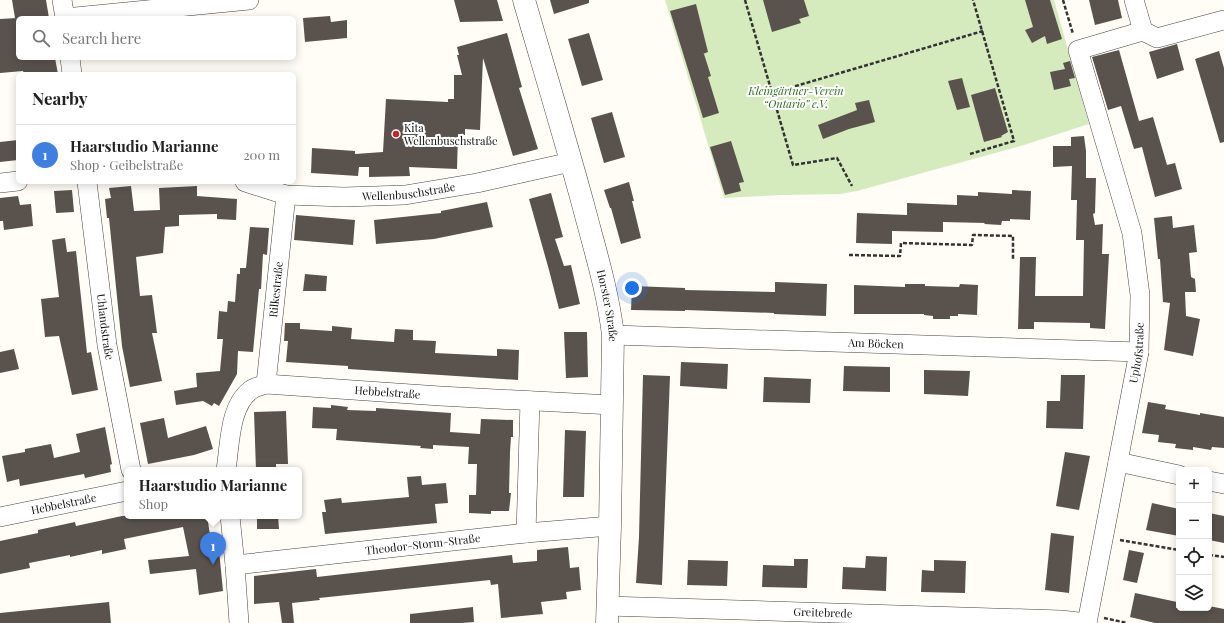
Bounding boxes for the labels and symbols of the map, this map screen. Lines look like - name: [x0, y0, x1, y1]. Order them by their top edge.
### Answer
- park label: Kleingärtner-Verein “Ontario” e.V.: [747, 83, 844, 111]
- place label: Kita Wellenbuschstraße: [403, 120, 498, 148]
- marker: Kita Wellenbuschstraße: [391, 129, 401, 139]
- street label: Wellenbuschstraße: [361, 179, 457, 203]
- street label: Rilkestraße: [265, 260, 286, 318]
- street label: Horster Straße: [594, 268, 621, 342]
- your location: [622, 278, 642, 298]
- street label: Uhlandstraße: [94, 293, 118, 362]
- street label: Uphofstraße: [1125, 322, 1147, 384]
- street label: Am Böcken: [847, 335, 904, 351]
- street label: Hebbelstraße: [354, 382, 421, 402]
- street label: Hebbelstraße: [30, 489, 98, 517]
- street label: Theodor-Storm-Straße: [365, 530, 482, 558]
- pin: 1: [200, 532, 226, 565]
- street label: Greitebrede: [793, 604, 853, 621]

